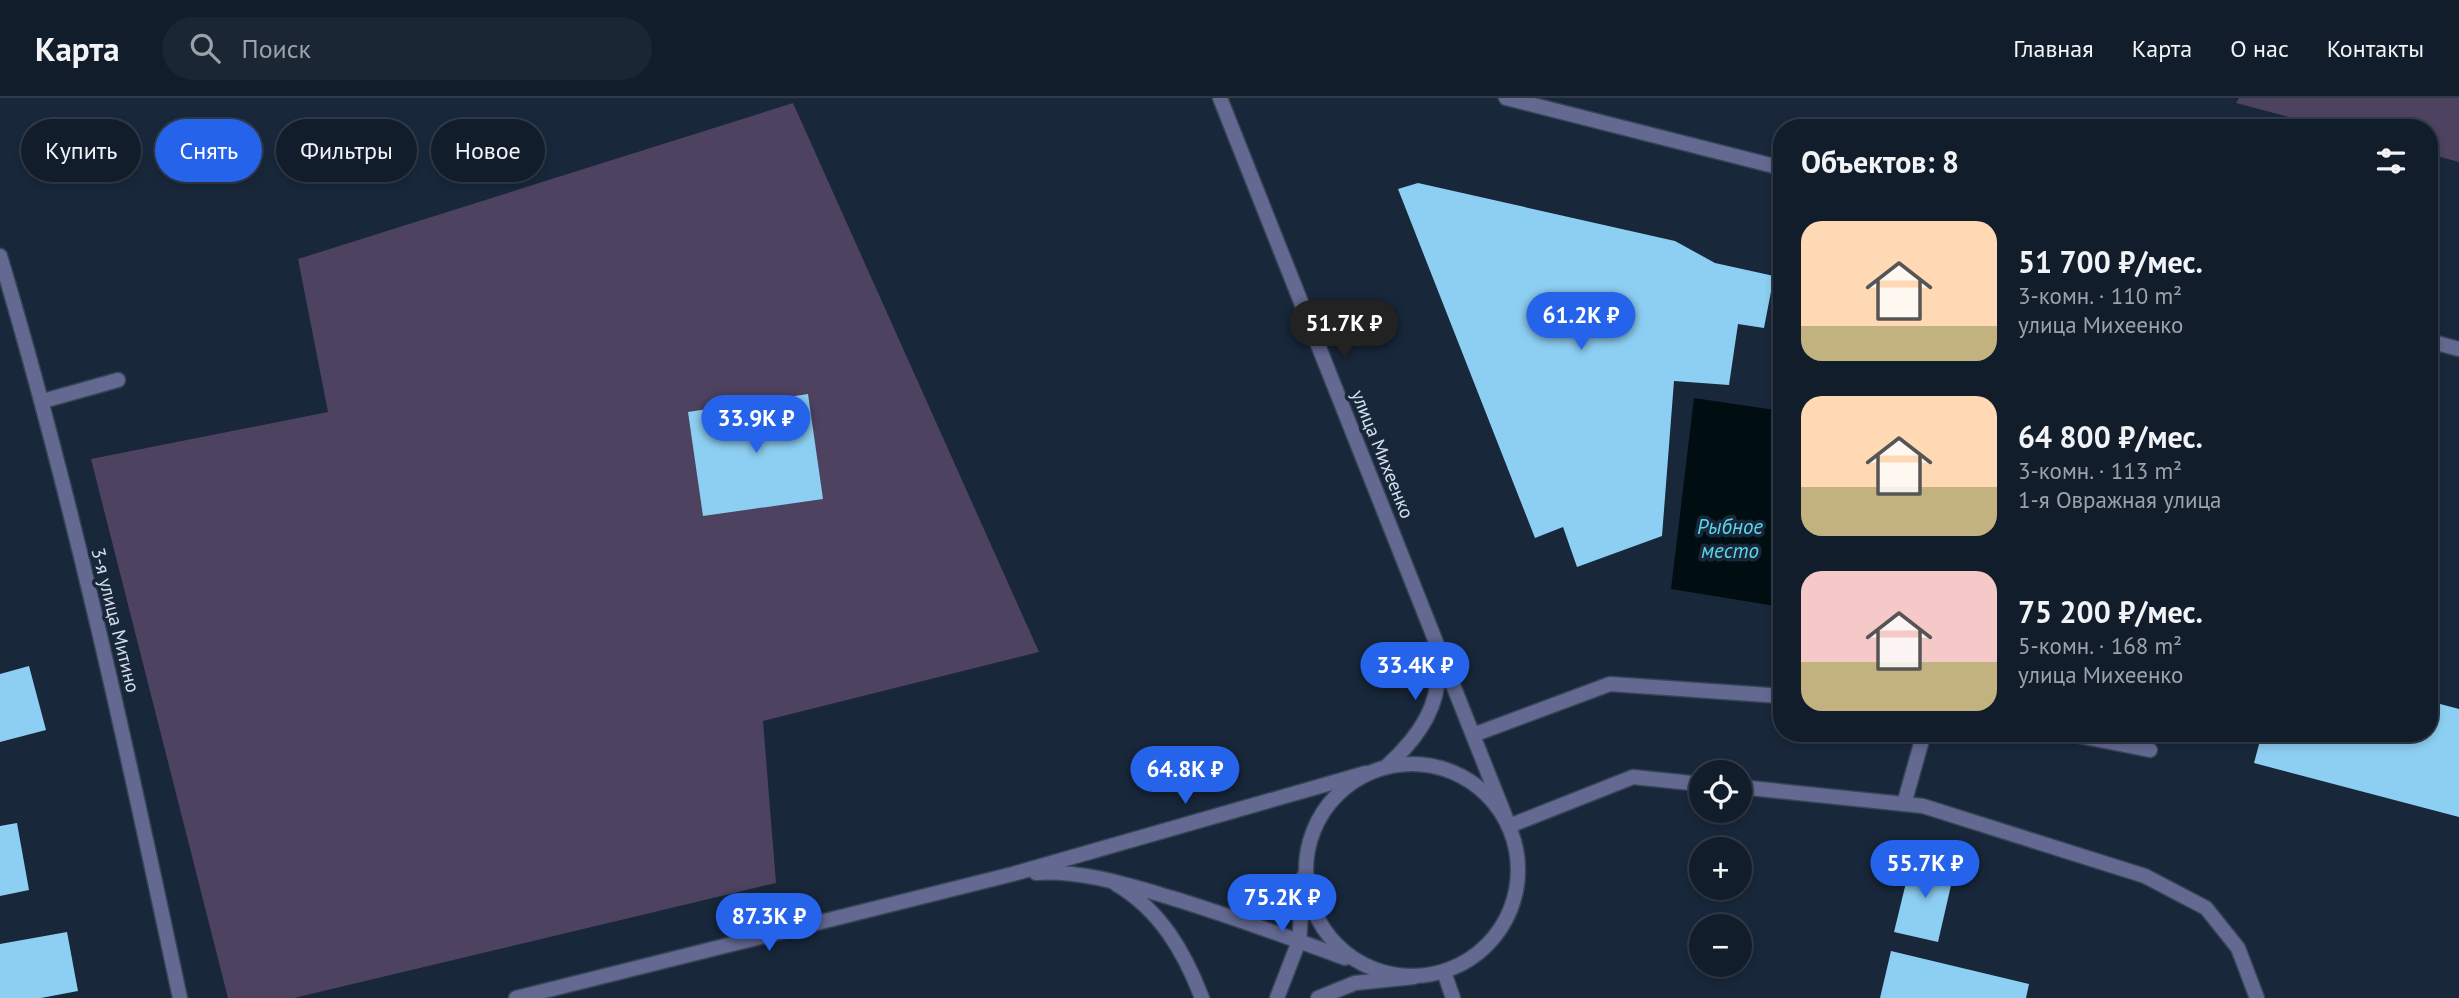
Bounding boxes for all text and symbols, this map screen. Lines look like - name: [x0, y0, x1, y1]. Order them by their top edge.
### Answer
- search box: [162, 17, 652, 80]
- text: Карта: [35, 27, 120, 70]
- icon: search: [186, 29, 224, 67]
- text: Поиск: [242, 32, 311, 65]
- text: Главная: [2013, 33, 2094, 64]
- text: Карта: [2132, 33, 2192, 64]
- text: О нас: [2230, 33, 2289, 64]
- text: Контакты: [2327, 33, 2424, 64]
- chip: Купить: [21, 119, 141, 182]
- chip: Снять: [155, 119, 262, 182]
- chip: Фильтры: [276, 119, 417, 182]
- chip: Новое: [431, 119, 545, 182]
- text: Объектов: 8: [1801, 142, 1959, 181]
- icon: filters: [2372, 142, 2410, 180]
- text: 51 700 ₽/мес.: [2018, 242, 2203, 281]
- icon: home: [1857, 249, 1941, 333]
- text: 3-комн. · 110 m²: [2018, 281, 2182, 310]
- pin: 61.2K ₽: [1516, 292, 1646, 352]
- pin: 51.7K ₽: [1279, 300, 1409, 360]
- text: 61.2K ₽: [1542, 300, 1620, 329]
- text: 51.7K ₽: [1305, 308, 1383, 337]
- text: улица Михеенко: [2018, 310, 2183, 339]
- street label: улица Михеенко: [1346, 386, 1420, 522]
- pin: 33.9K ₽: [691, 396, 821, 455]
- text: 33.9K ₽: [717, 403, 795, 432]
- text: 64 800 ₽/мес.: [2018, 417, 2203, 456]
- icon: home: [1857, 424, 1941, 508]
- text: 3-комн. · 113 m²: [2018, 456, 2182, 485]
- text: 1-я Овражная улица: [2018, 485, 2222, 514]
- water label: Рыбное место: [1697, 513, 1763, 564]
- street label: 3-я улица Митино: [86, 545, 146, 695]
- text: 75 200 ₽/мес.: [2018, 592, 2203, 631]
- icon: home: [1857, 599, 1941, 683]
- text: 5-комн. · 168 m²: [2018, 631, 2182, 660]
- pin: 33.4K ₽: [1350, 642, 1480, 702]
- text: 33.4K ₽: [1376, 650, 1454, 679]
- text: улица Михеенко: [2018, 660, 2183, 689]
- pin: 64.8K ₽: [1120, 746, 1250, 806]
- text: 64.8K ₽: [1146, 754, 1224, 783]
- map controls: [1689, 760, 1752, 977]
- button: locate: [1689, 760, 1752, 823]
- button: +: [1689, 837, 1752, 900]
- pin: 55.7K ₽: [1860, 840, 1990, 900]
- text: 55.7K ₽: [1886, 848, 1964, 877]
- pin: 75.2K ₽: [1217, 874, 1347, 934]
- text: 75.2K ₽: [1243, 882, 1321, 911]
- pin: 87.3K ₽: [704, 894, 834, 953]
- text: 87.3K ₽: [732, 901, 806, 930]
- button: −: [1689, 914, 1752, 977]

